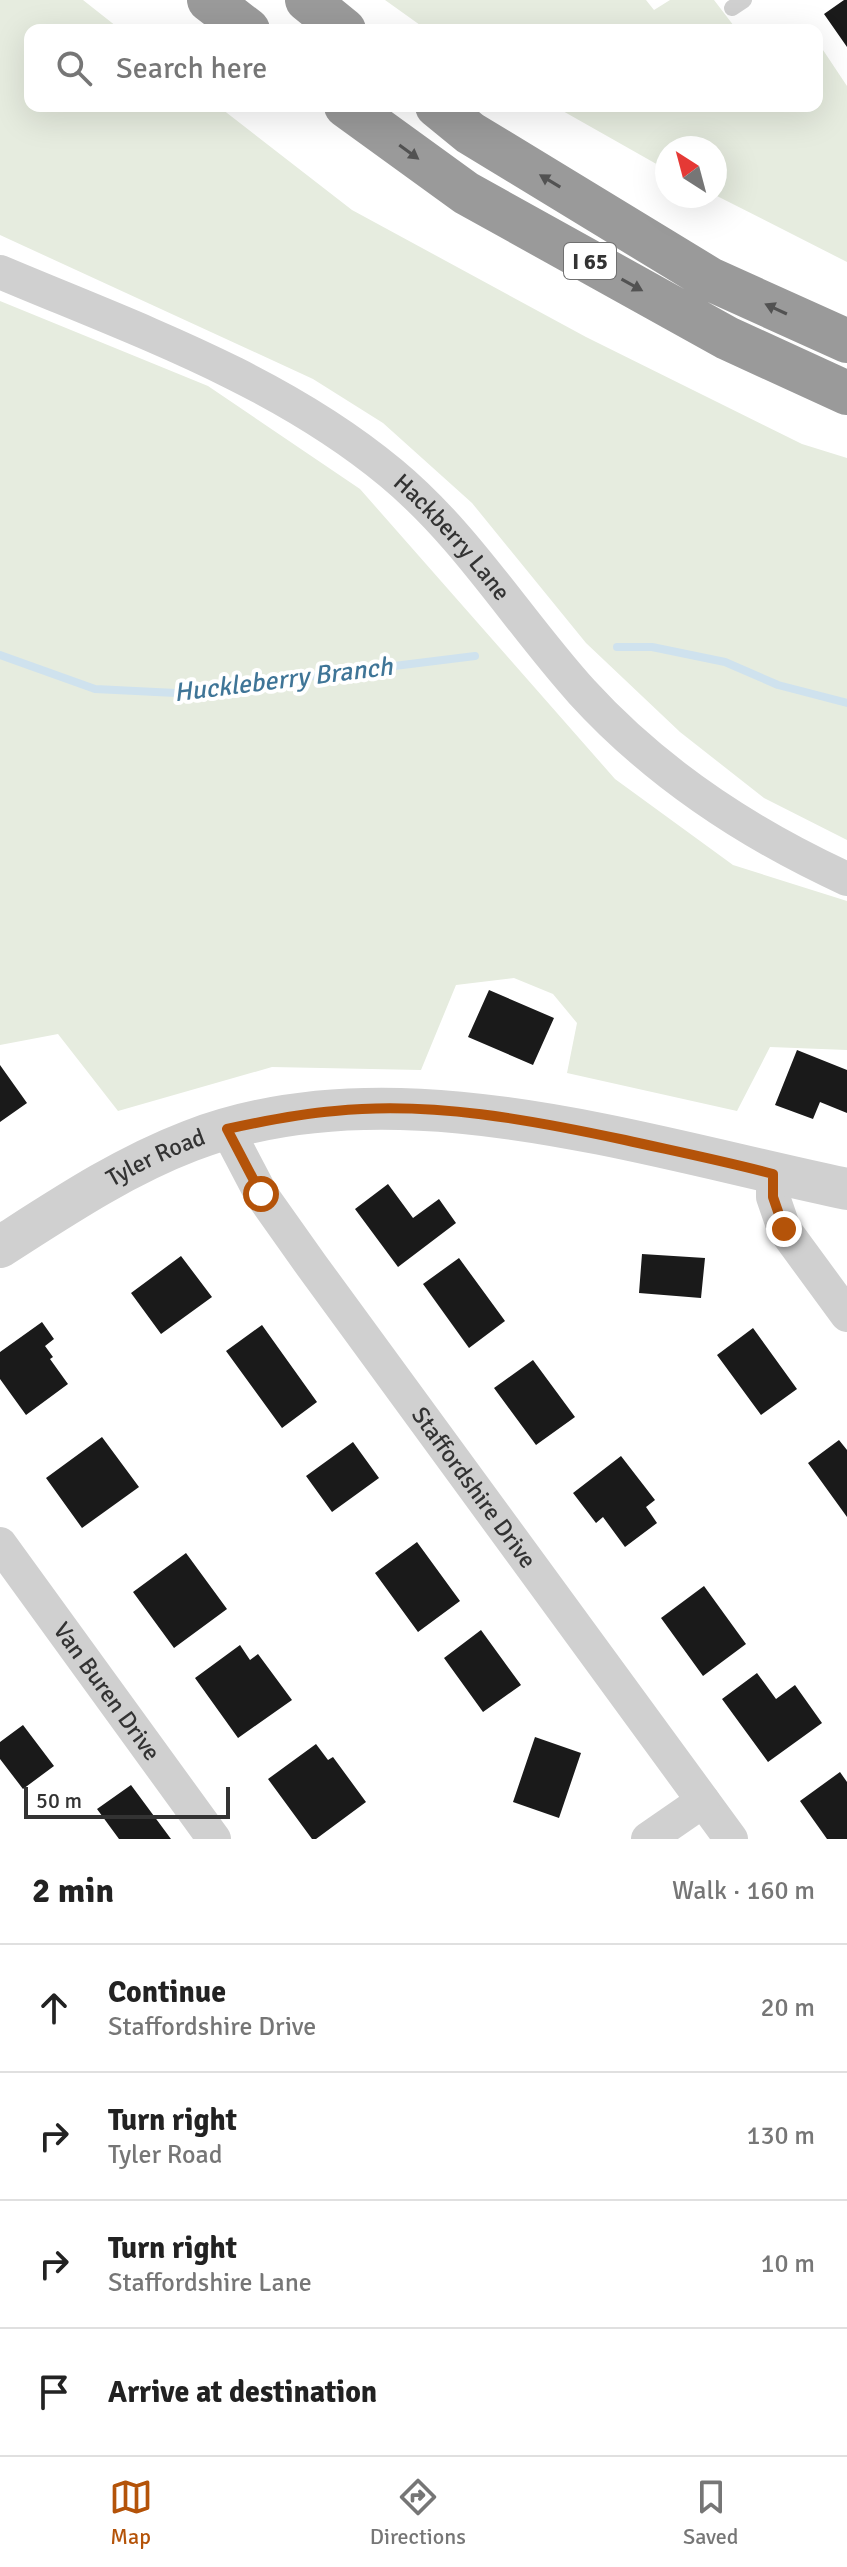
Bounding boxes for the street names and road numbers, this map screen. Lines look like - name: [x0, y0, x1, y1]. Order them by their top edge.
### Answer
- road number: I 65: [564, 243, 616, 279]
- street label: Hackberry Lane: [387, 467, 517, 607]
- street label: Tyler Road: [101, 1122, 209, 1193]
- street label: Staffordshire Drive: [405, 1401, 543, 1574]
- street label: Van Buren Drive: [47, 1616, 167, 1766]

